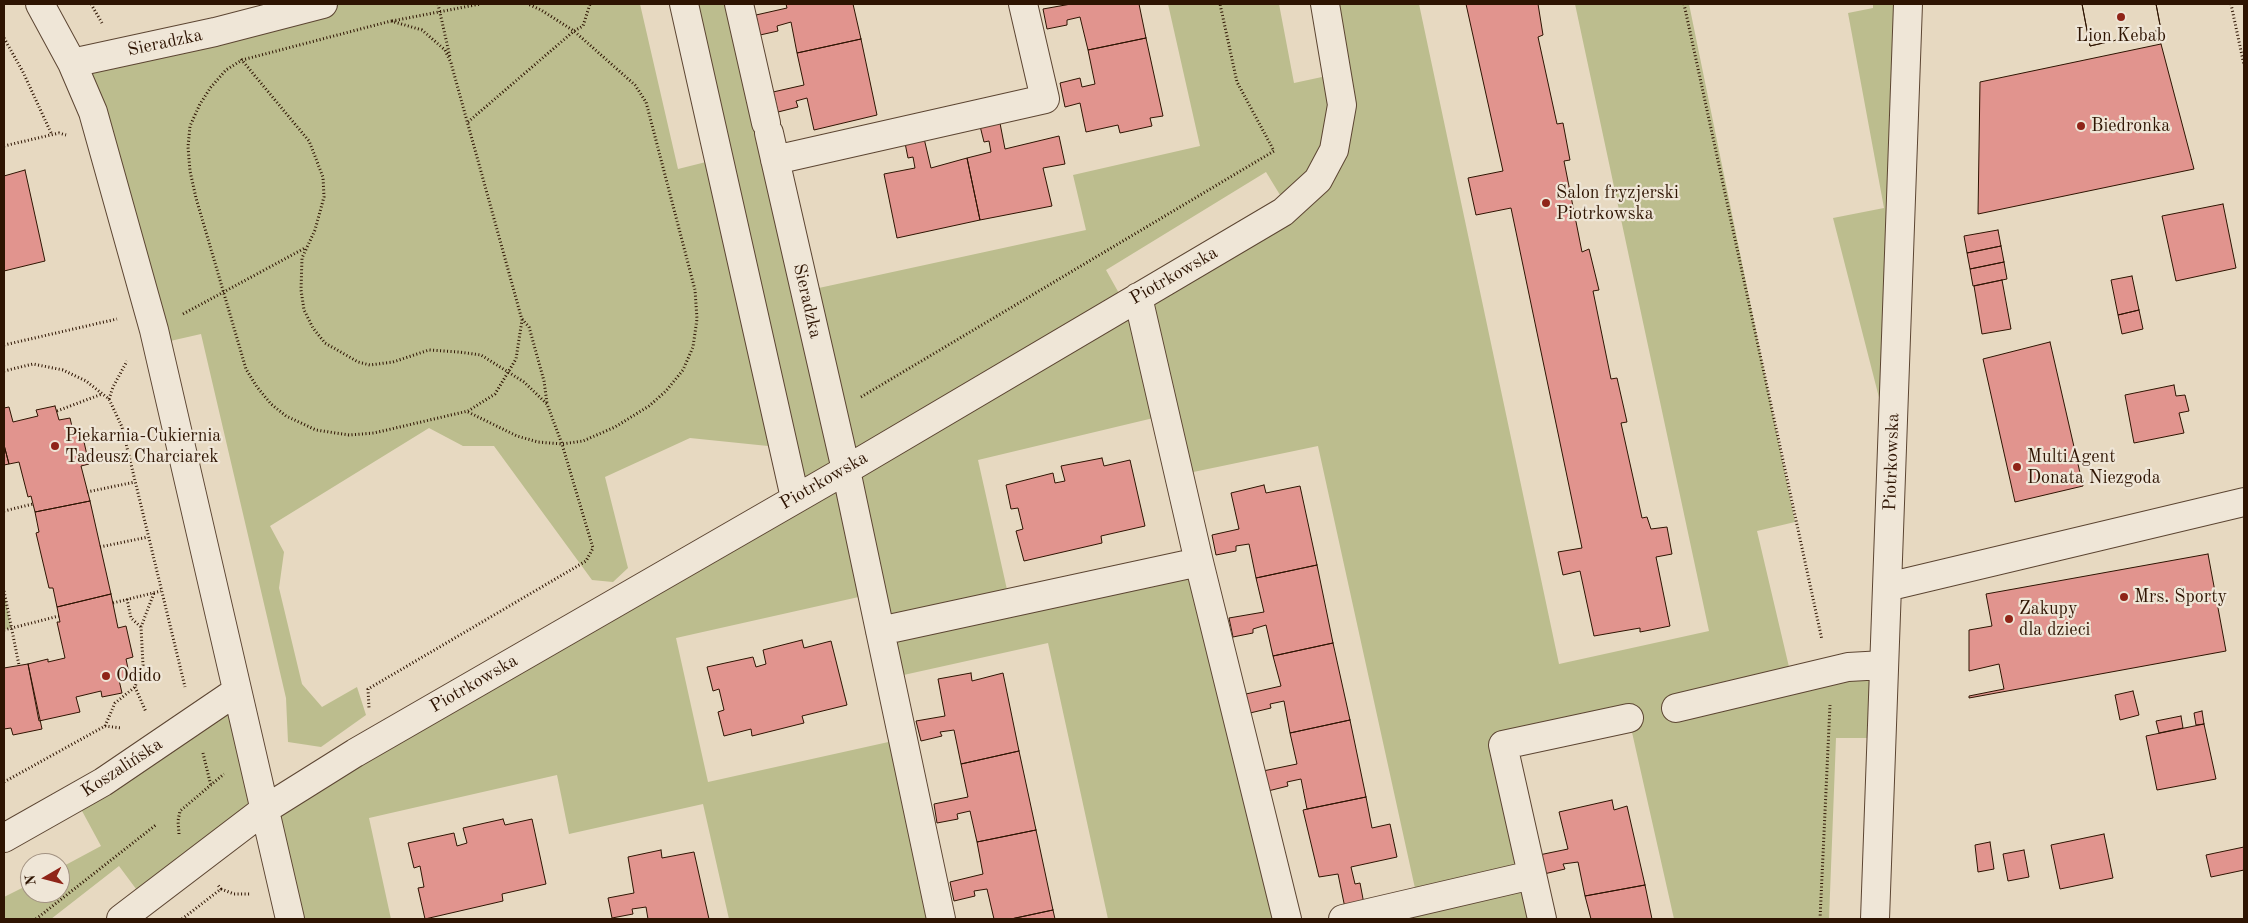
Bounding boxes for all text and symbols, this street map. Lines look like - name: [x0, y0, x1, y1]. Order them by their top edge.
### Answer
- marker: Lion Kebab: [2115, 11, 2127, 23]
- street label: Sieradzka: [126, 25, 204, 61]
- place label: Lion Kebab: [2076, 25, 2166, 47]
- place label: Biedronka: [2091, 115, 2170, 137]
- marker: Biedronka: [2075, 120, 2087, 132]
- place label: Salon fryzjerski Piotrkowska: [1556, 182, 1679, 224]
- marker: Salon fryzjerski Piotrkowska: [1540, 197, 1552, 209]
- street label: Piotrkowska: [1126, 242, 1222, 310]
- street label: Sieradzka: [788, 261, 826, 341]
- street label: Piotrkowska: [1880, 413, 1904, 511]
- place label: Piekarnia-Cukiernia Tadeusz Charciarek: [65, 425, 221, 468]
- marker: Piekarnia-Cukiernia Tadeusz Charciarek: [49, 440, 61, 452]
- place label: MultiAgent Donata Niezgoda: [2027, 446, 2161, 488]
- street label: Piotrkowska: [776, 447, 872, 515]
- marker: MultiAgent Donata Niezgoda: [2011, 461, 2023, 473]
- place label: Mrs. Sporty: [2134, 586, 2227, 608]
- marker: Mrs. Sporty: [2118, 591, 2130, 603]
- place label: Zakupy dla dzieci: [2019, 598, 2090, 640]
- marker: Zakupy dla dzieci: [2003, 613, 2015, 625]
- street label: Piotrkowska: [426, 650, 522, 718]
- place label: Odido: [116, 665, 161, 687]
- marker: Odido: [100, 670, 112, 682]
- street label: Koszalińska: [77, 734, 167, 802]
- north arrow: [20, 853, 70, 903]
- text: N: [23, 874, 39, 886]

